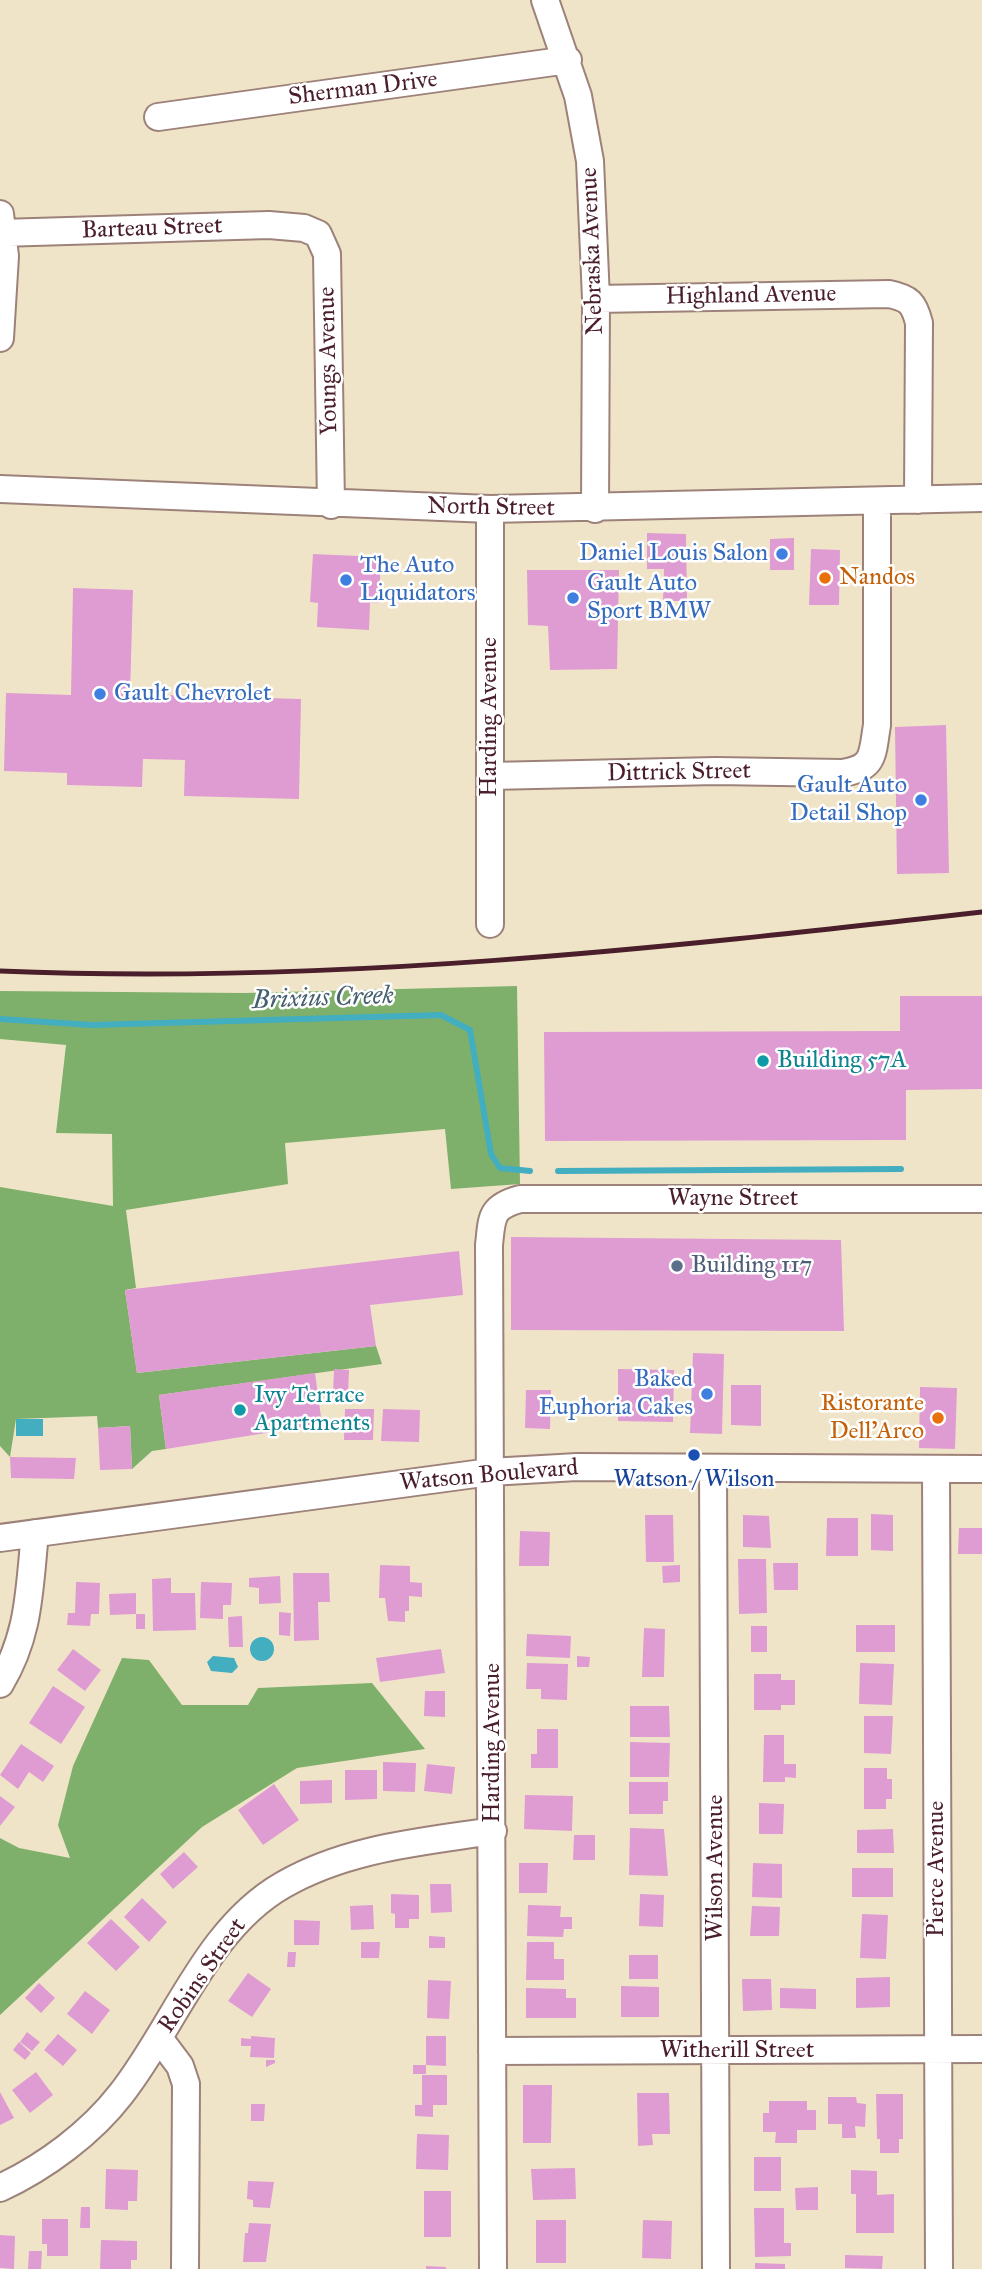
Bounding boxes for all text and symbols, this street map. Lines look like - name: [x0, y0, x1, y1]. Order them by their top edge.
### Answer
- street label: Sherman Drive: [287, 66, 439, 112]
- street label: Nebraska Avenue: [576, 167, 610, 335]
- street label: Barteau Street: [81, 212, 223, 246]
- street label: Highland Avenue: [665, 280, 837, 312]
- street label: Youngs Avenue: [313, 286, 345, 436]
- street label: North Street: [427, 492, 555, 524]
- place label: Daniel Louis Salon: [579, 540, 768, 568]
- marker: Daniel Louis Salon: [774, 546, 790, 562]
- place label: The Auto Liquidators: [360, 552, 476, 608]
- place label: Nandos: [839, 564, 915, 592]
- place label: Gault Auto Sport BMW: [587, 570, 711, 626]
- marker: Nandos: [817, 570, 833, 586]
- marker: The Auto Liquidators: [338, 572, 354, 588]
- marker: Gault Auto Sport BMW: [565, 590, 581, 606]
- street label: Harding Avenue: [476, 637, 504, 797]
- place label: Gault Chevrolet: [114, 680, 272, 708]
- marker: Gault Chevrolet: [92, 686, 108, 702]
- street label: Dittrick Street: [607, 757, 751, 789]
- place label: Gault Auto Detail Shop: [790, 772, 907, 828]
- marker: Gault Auto Detail Shop: [913, 792, 929, 808]
- water label: Brixius Creek: [252, 981, 394, 1017]
- place label: Building 57A: [777, 1047, 907, 1075]
- marker: Building 57A: [755, 1053, 771, 1069]
- street label: Wayne Street: [668, 1185, 798, 1213]
- place label: Building 117: [691, 1252, 812, 1280]
- marker: Building 117: [669, 1258, 685, 1274]
- place label: Baked Euphoria Cakes: [539, 1366, 693, 1422]
- place label: Ivy Terrace Apartments: [254, 1382, 370, 1438]
- marker: Baked Euphoria Cakes: [699, 1386, 715, 1402]
- place label: Ristorante Dell’Arco: [821, 1390, 924, 1446]
- marker: Ivy Terrace Apartments: [232, 1402, 248, 1418]
- marker: Ristorante Dell’Arco: [930, 1410, 946, 1426]
- marker: Watson / Wilson: [686, 1447, 702, 1463]
- street label: Watson Boulevard: [398, 1454, 580, 1498]
- place label: Watson / Wilson: [614, 1466, 774, 1494]
- street label: Harding Avenue: [479, 1663, 507, 1823]
- street label: Wilson Avenue: [702, 1794, 730, 1942]
- street label: Pierce Avenue: [923, 1801, 951, 1937]
- street label: Robins Street: [153, 1913, 253, 2039]
- street label: Witherill Street: [660, 2037, 814, 2065]

